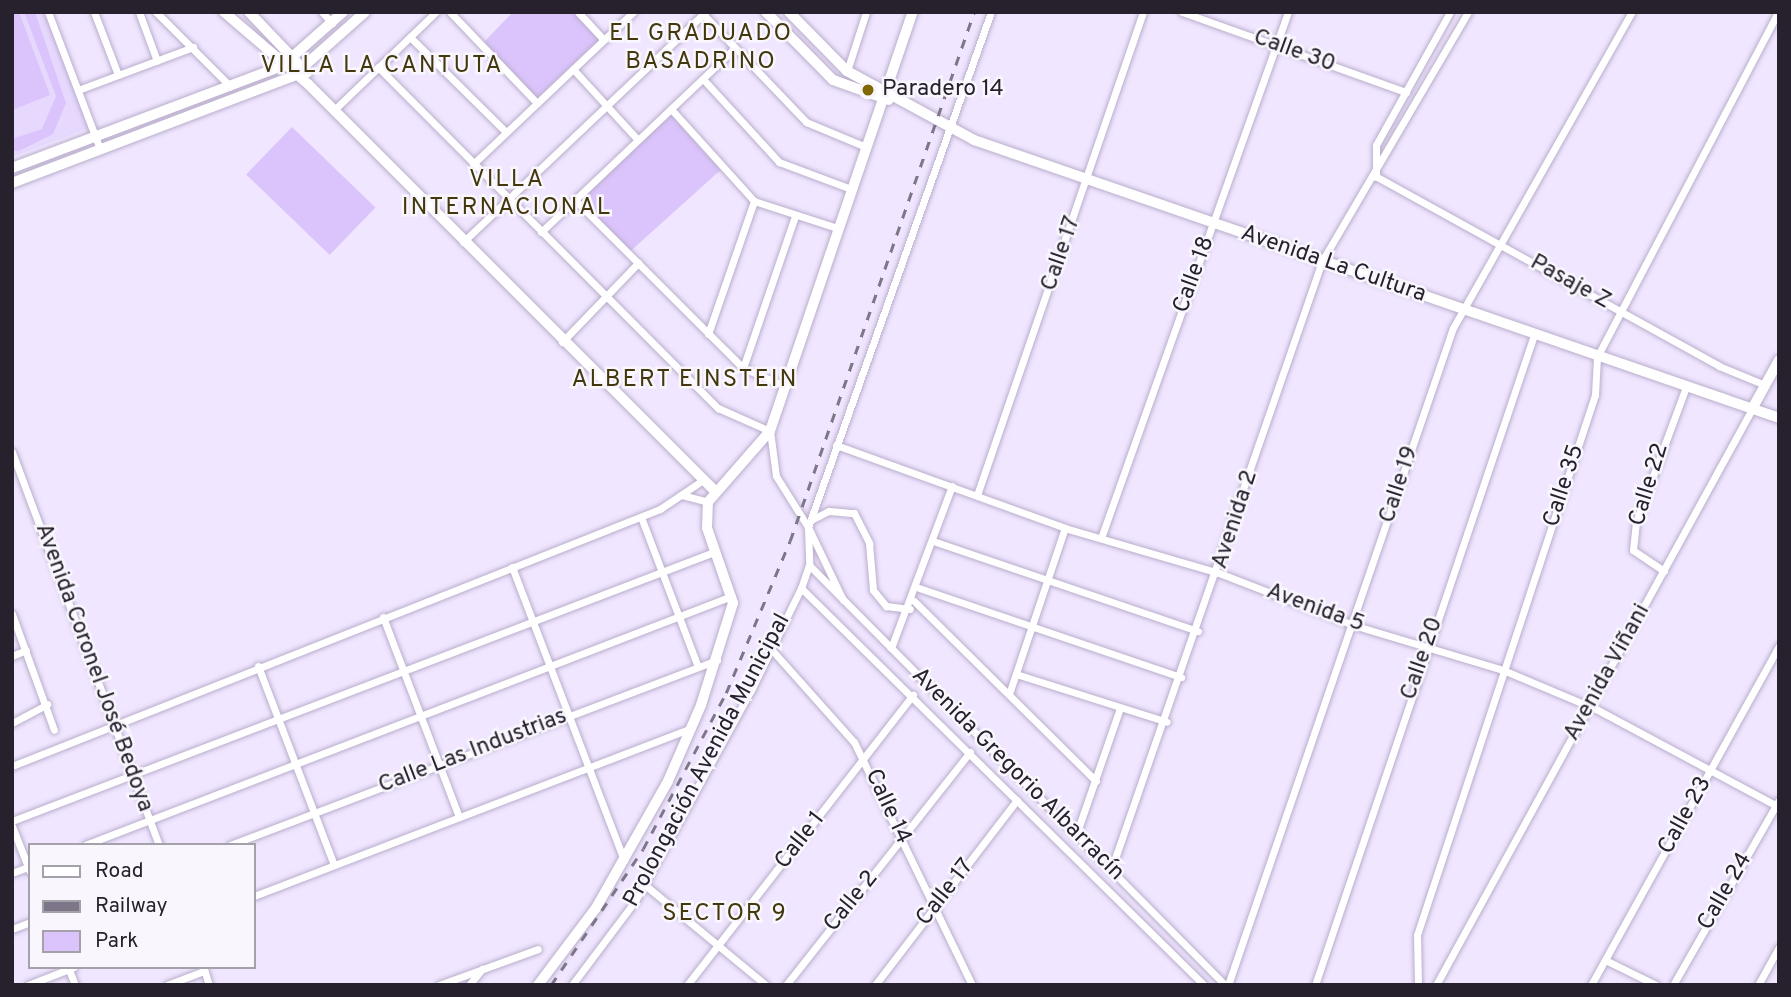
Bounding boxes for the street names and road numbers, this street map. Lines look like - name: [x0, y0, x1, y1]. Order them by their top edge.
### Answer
- street label: Calle 30: [1249, 24, 1339, 80]
- street label: Calle 17: [1036, 213, 1088, 295]
- street label: Avenida La Cultura: [1237, 220, 1429, 310]
- street label: Calle 18: [1168, 233, 1222, 317]
- street label: Pasaje Z: [1525, 250, 1615, 316]
- street label: Calle 22: [1624, 440, 1676, 530]
- street label: Calle 35: [1539, 441, 1591, 531]
- street label: Calle 19: [1375, 443, 1425, 527]
- street label: Avenida 2: [1207, 467, 1265, 573]
- street label: Avenida Coronel José Bedoya: [28, 520, 158, 816]
- street label: Avenida 5: [1262, 579, 1368, 639]
- street label: Avenida Viñani: [1559, 599, 1657, 747]
- street label: Prolongación Avenida Municipal: [619, 609, 797, 913]
- street label: Calle 20: [1396, 614, 1450, 704]
- street label: Avenida Gregorio Albarracín: [904, 662, 1130, 888]
- street label: Calle Las Industrias: [375, 703, 571, 801]
- street label: Calle 14: [858, 765, 916, 849]
- street label: Calle 23: [1653, 772, 1719, 860]
- street label: Calle 1: [770, 807, 832, 875]
- street label: Calle 24: [1693, 848, 1759, 936]
- street label: Calle 17: [911, 854, 981, 932]
- street label: Calle 2: [819, 866, 885, 938]

